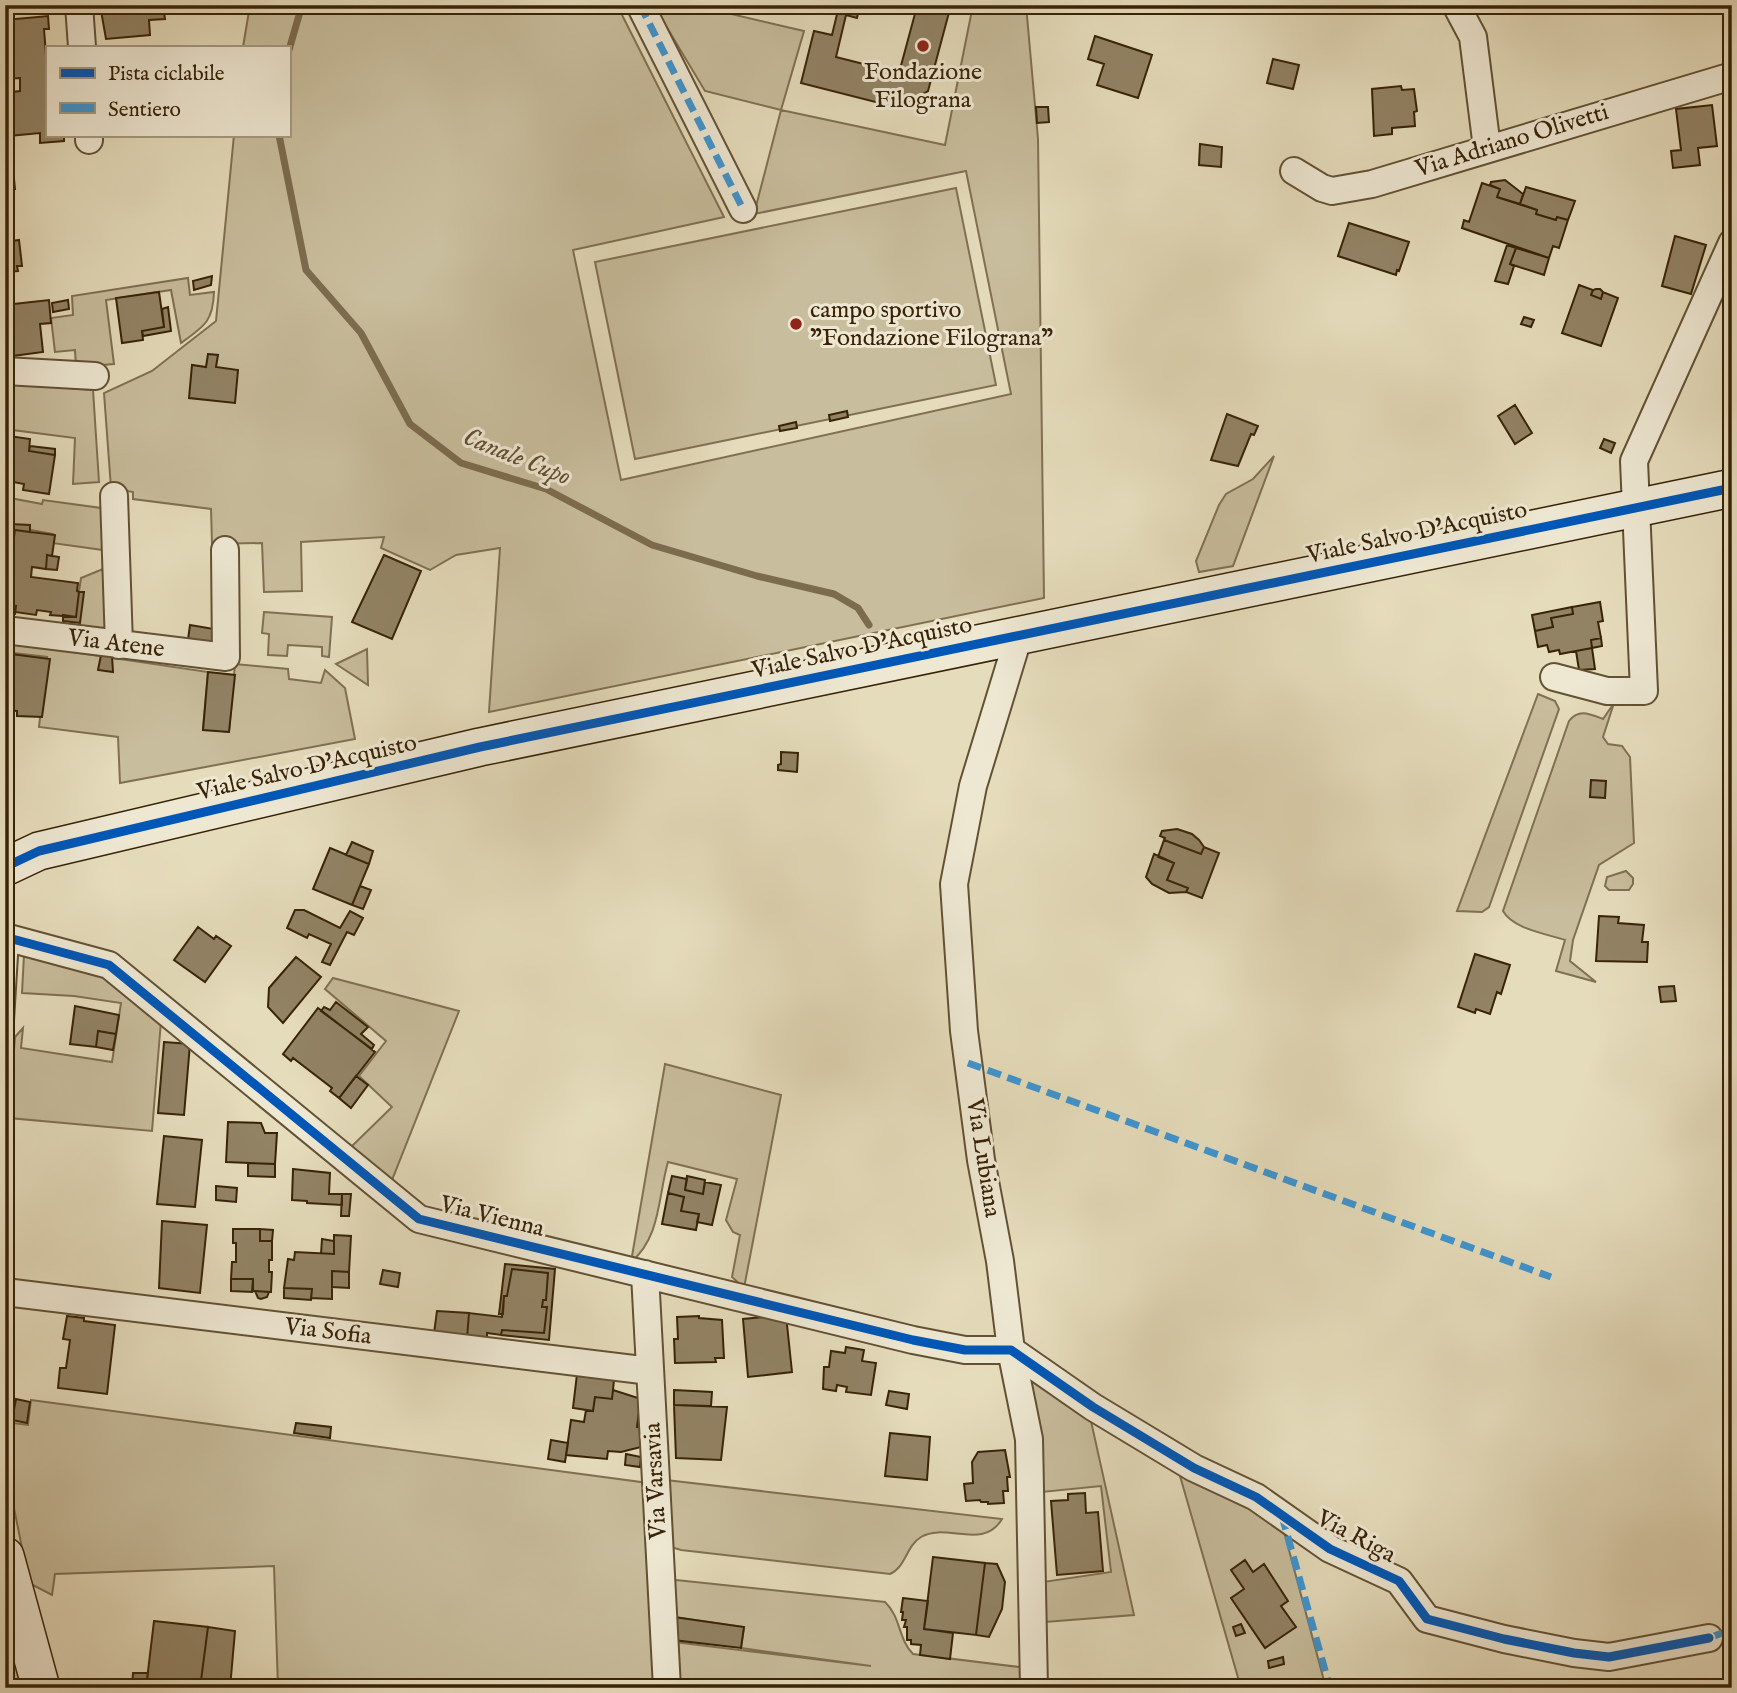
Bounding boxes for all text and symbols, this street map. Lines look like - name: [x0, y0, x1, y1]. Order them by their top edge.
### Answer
- marker: Fondazione Filograna: [915, 38, 931, 54]
- legend: [46, 46, 290, 136]
- place label: Fondazione Filograna: [864, 57, 982, 116]
- text: Pista ciclabile: [108, 61, 225, 88]
- text: Sentiero: [108, 97, 181, 124]
- street label: Via Adriano Olivetti: [1411, 97, 1612, 185]
- place label: campo sportivo "Fondazione Filograna": [810, 295, 1053, 354]
- marker: campo sportivo "Fondazione Filograna": [788, 316, 804, 332]
- water label: Canale Cupo: [458, 421, 576, 493]
- street label: Viale Salvo D'Acquisto: [1303, 494, 1530, 572]
- street label: Viale Salvo D'Acquisto: [748, 609, 975, 687]
- street label: Via Atene: [65, 623, 166, 665]
- street label: Viale Salvo D'Acquisto: [193, 728, 420, 809]
- street label: Via Lubiana: [958, 1095, 1008, 1220]
- street label: Via Vienna: [436, 1189, 548, 1245]
- street label: Via Sofia: [282, 1311, 374, 1353]
- street label: Via Varsavia: [637, 1421, 675, 1541]
- street label: Via Riga: [1310, 1503, 1402, 1571]

